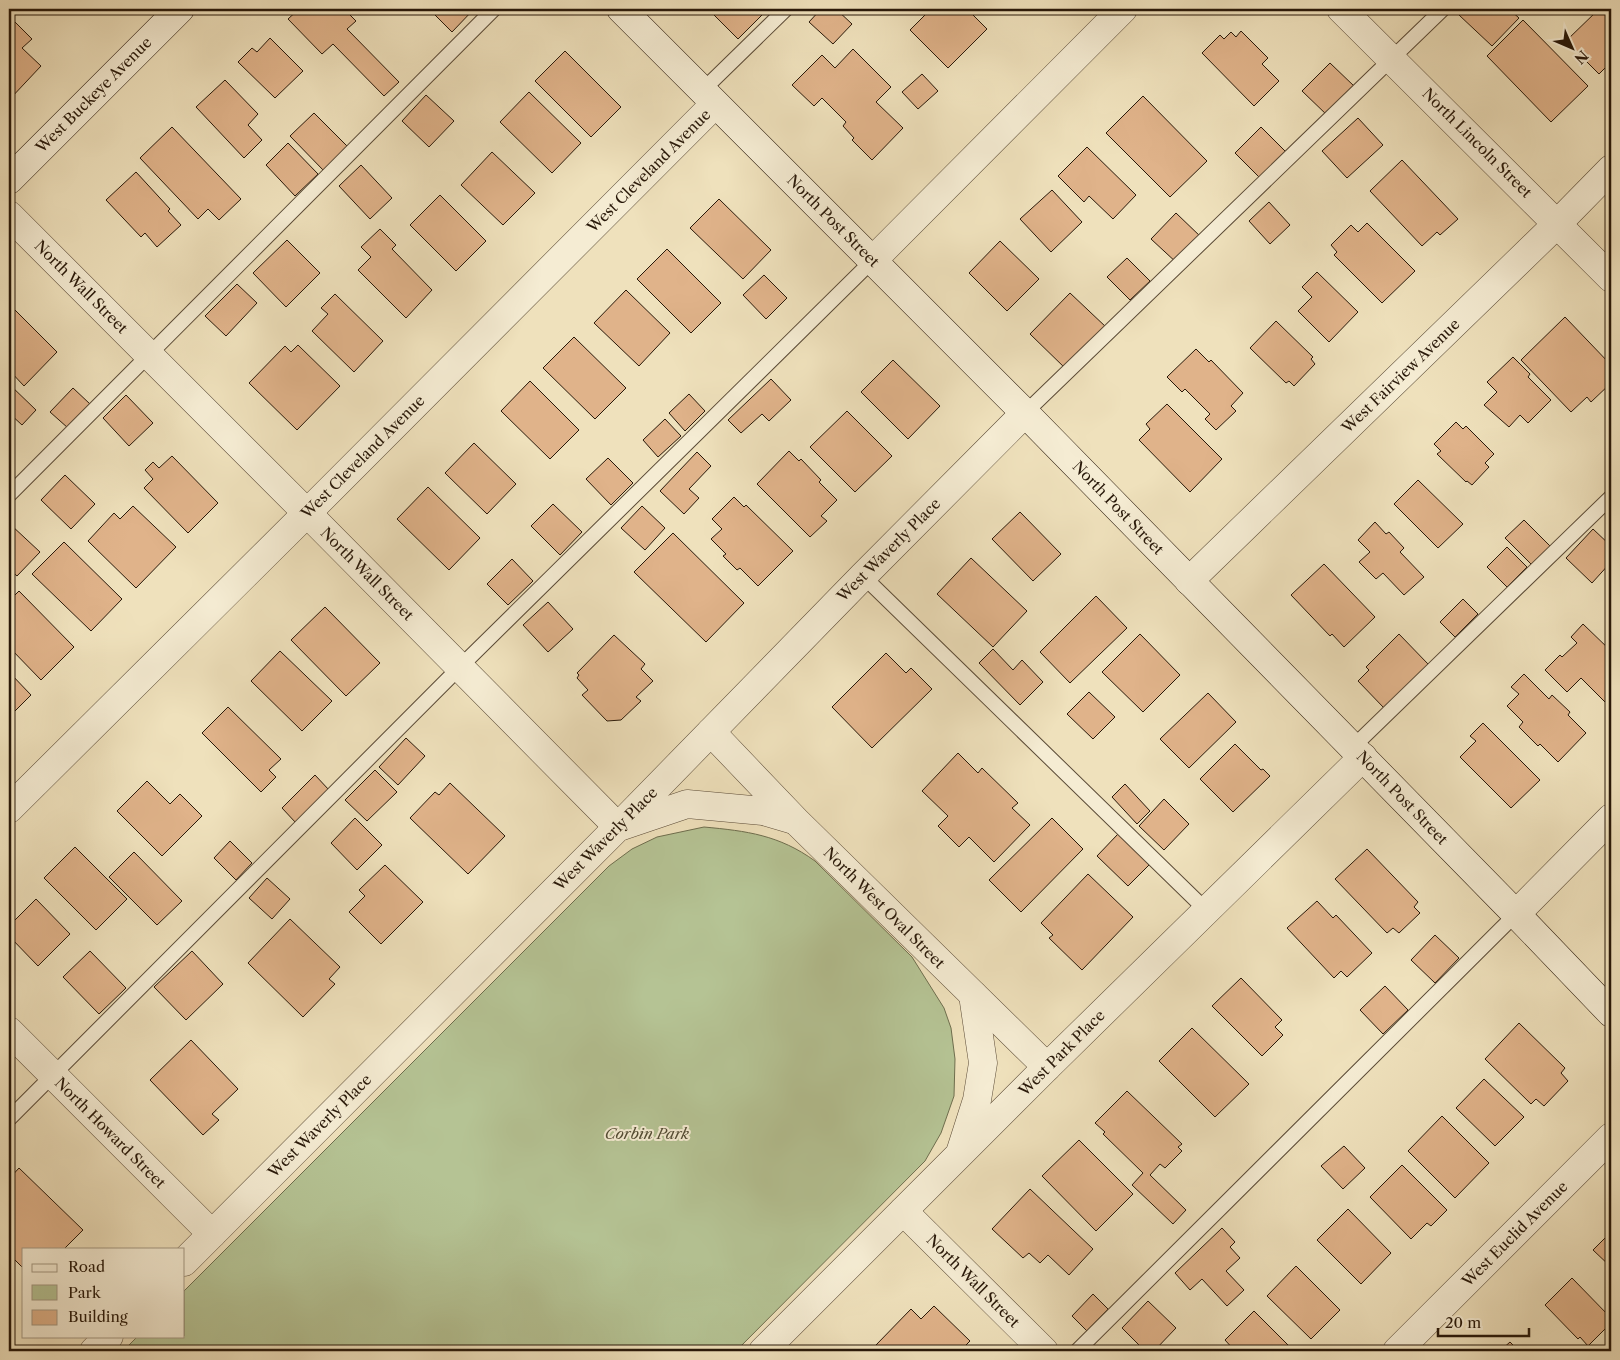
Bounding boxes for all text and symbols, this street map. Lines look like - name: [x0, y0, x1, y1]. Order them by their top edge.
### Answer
- north arrow: [1548, 22, 1598, 72]
- street label: West Buckeye Avenue: [31, 33, 156, 157]
- text: N: [1571, 47, 1592, 68]
- street label: North Lincoln Street: [1419, 84, 1537, 202]
- street label: West Cleveland Avenue: [582, 105, 714, 237]
- street label: North Post Street: [783, 170, 884, 271]
- street label: North Wall Street: [31, 236, 132, 338]
- street label: West Fairview Avenue: [1337, 314, 1464, 438]
- street label: West Cleveland Avenue: [296, 391, 428, 523]
- street label: North Post Street: [1069, 457, 1168, 559]
- street label: West Waverly Place: [832, 494, 944, 606]
- street label: North Wall Street: [317, 523, 418, 625]
- street label: North Post Street: [1353, 747, 1452, 849]
- street label: West Waverly Place: [549, 783, 661, 895]
- street label: North West Oval Street: [820, 843, 950, 973]
- street label: West Park Place: [1014, 1006, 1109, 1100]
- street label: West Waverly Place: [263, 1070, 375, 1182]
- street label: North Howard Street: [51, 1073, 170, 1193]
- park label: Corbin Park: [605, 1124, 689, 1143]
- street label: West Euclid Avenue: [1457, 1177, 1571, 1291]
- street label: North Wall Street: [923, 1230, 1024, 1332]
- legend: [22, 1248, 185, 1338]
- text: Road: [68, 1257, 105, 1276]
- text: Park: [68, 1283, 102, 1302]
- scale bar: [1438, 1305, 1529, 1337]
- text: Building: [68, 1307, 128, 1326]
- text: 20 m: [1445, 1313, 1481, 1332]

